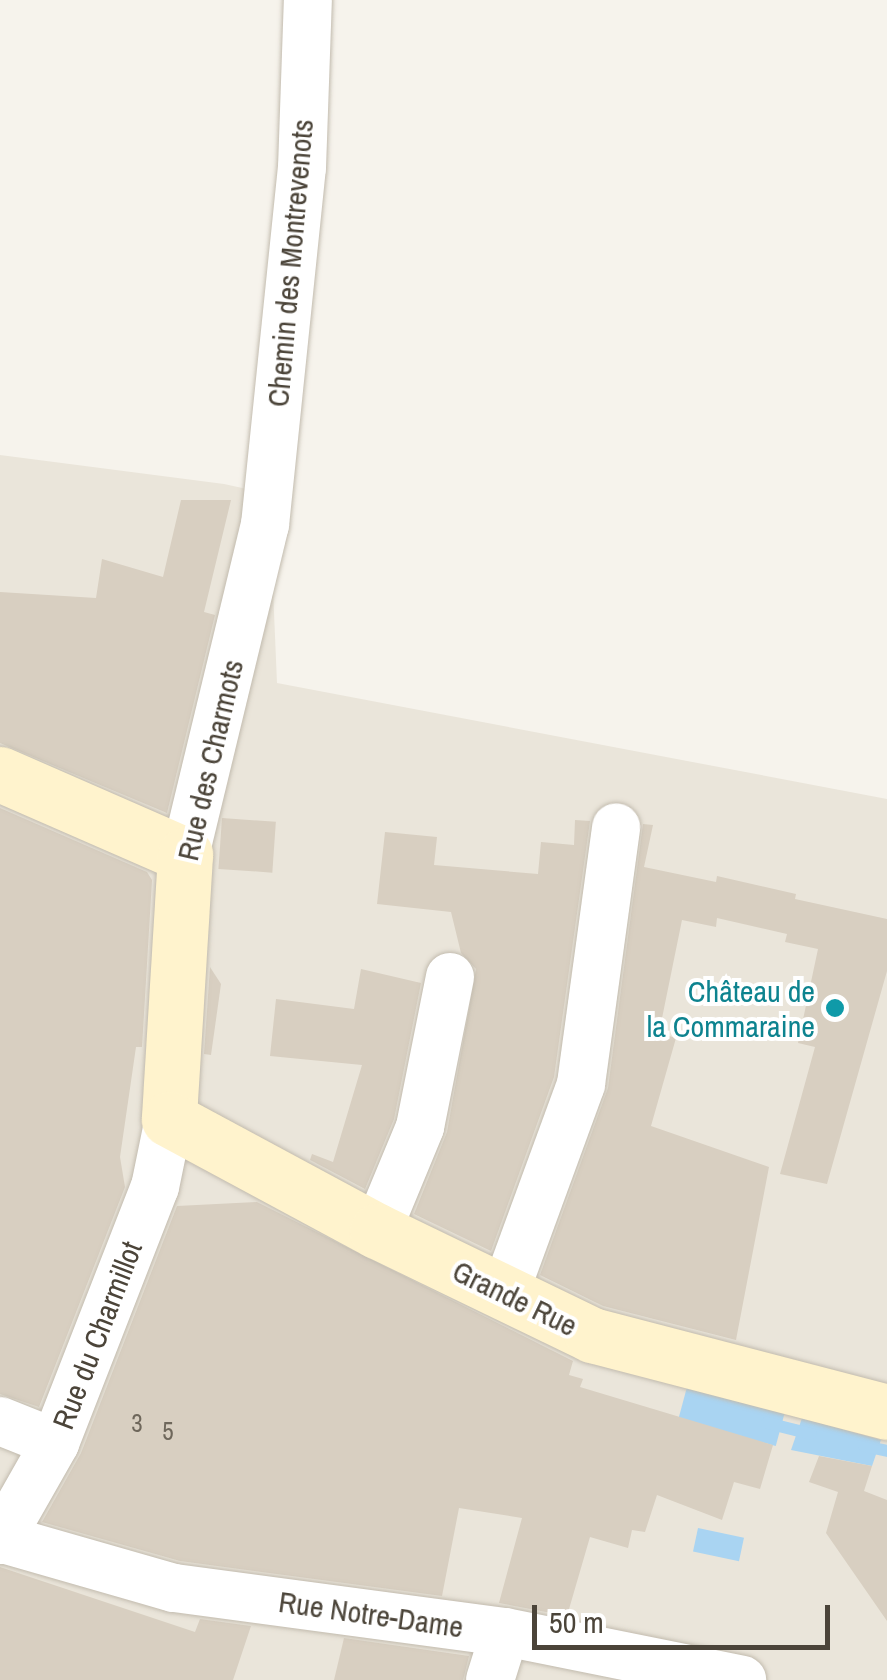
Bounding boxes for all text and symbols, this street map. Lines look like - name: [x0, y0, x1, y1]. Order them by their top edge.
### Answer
- street label: Chemin des Montrevenots: [259, 118, 321, 408]
- street label: Rue des Charmots: [169, 656, 251, 864]
- place label: Château de la Commaraine: [647, 973, 815, 1044]
- marker: Château de la Commaraine: [824, 997, 846, 1019]
- street label: Rue du Charmillot: [45, 1236, 149, 1434]
- street label: Grande Rue: [447, 1252, 583, 1344]
- house number: 3: [131, 1408, 143, 1438]
- house number: 5: [162, 1416, 174, 1446]
- street label: Rue Notre-Dame: [276, 1583, 466, 1645]
- scale bar: [537, 1585, 834, 1647]
- text: 50 m: [549, 1602, 604, 1642]

